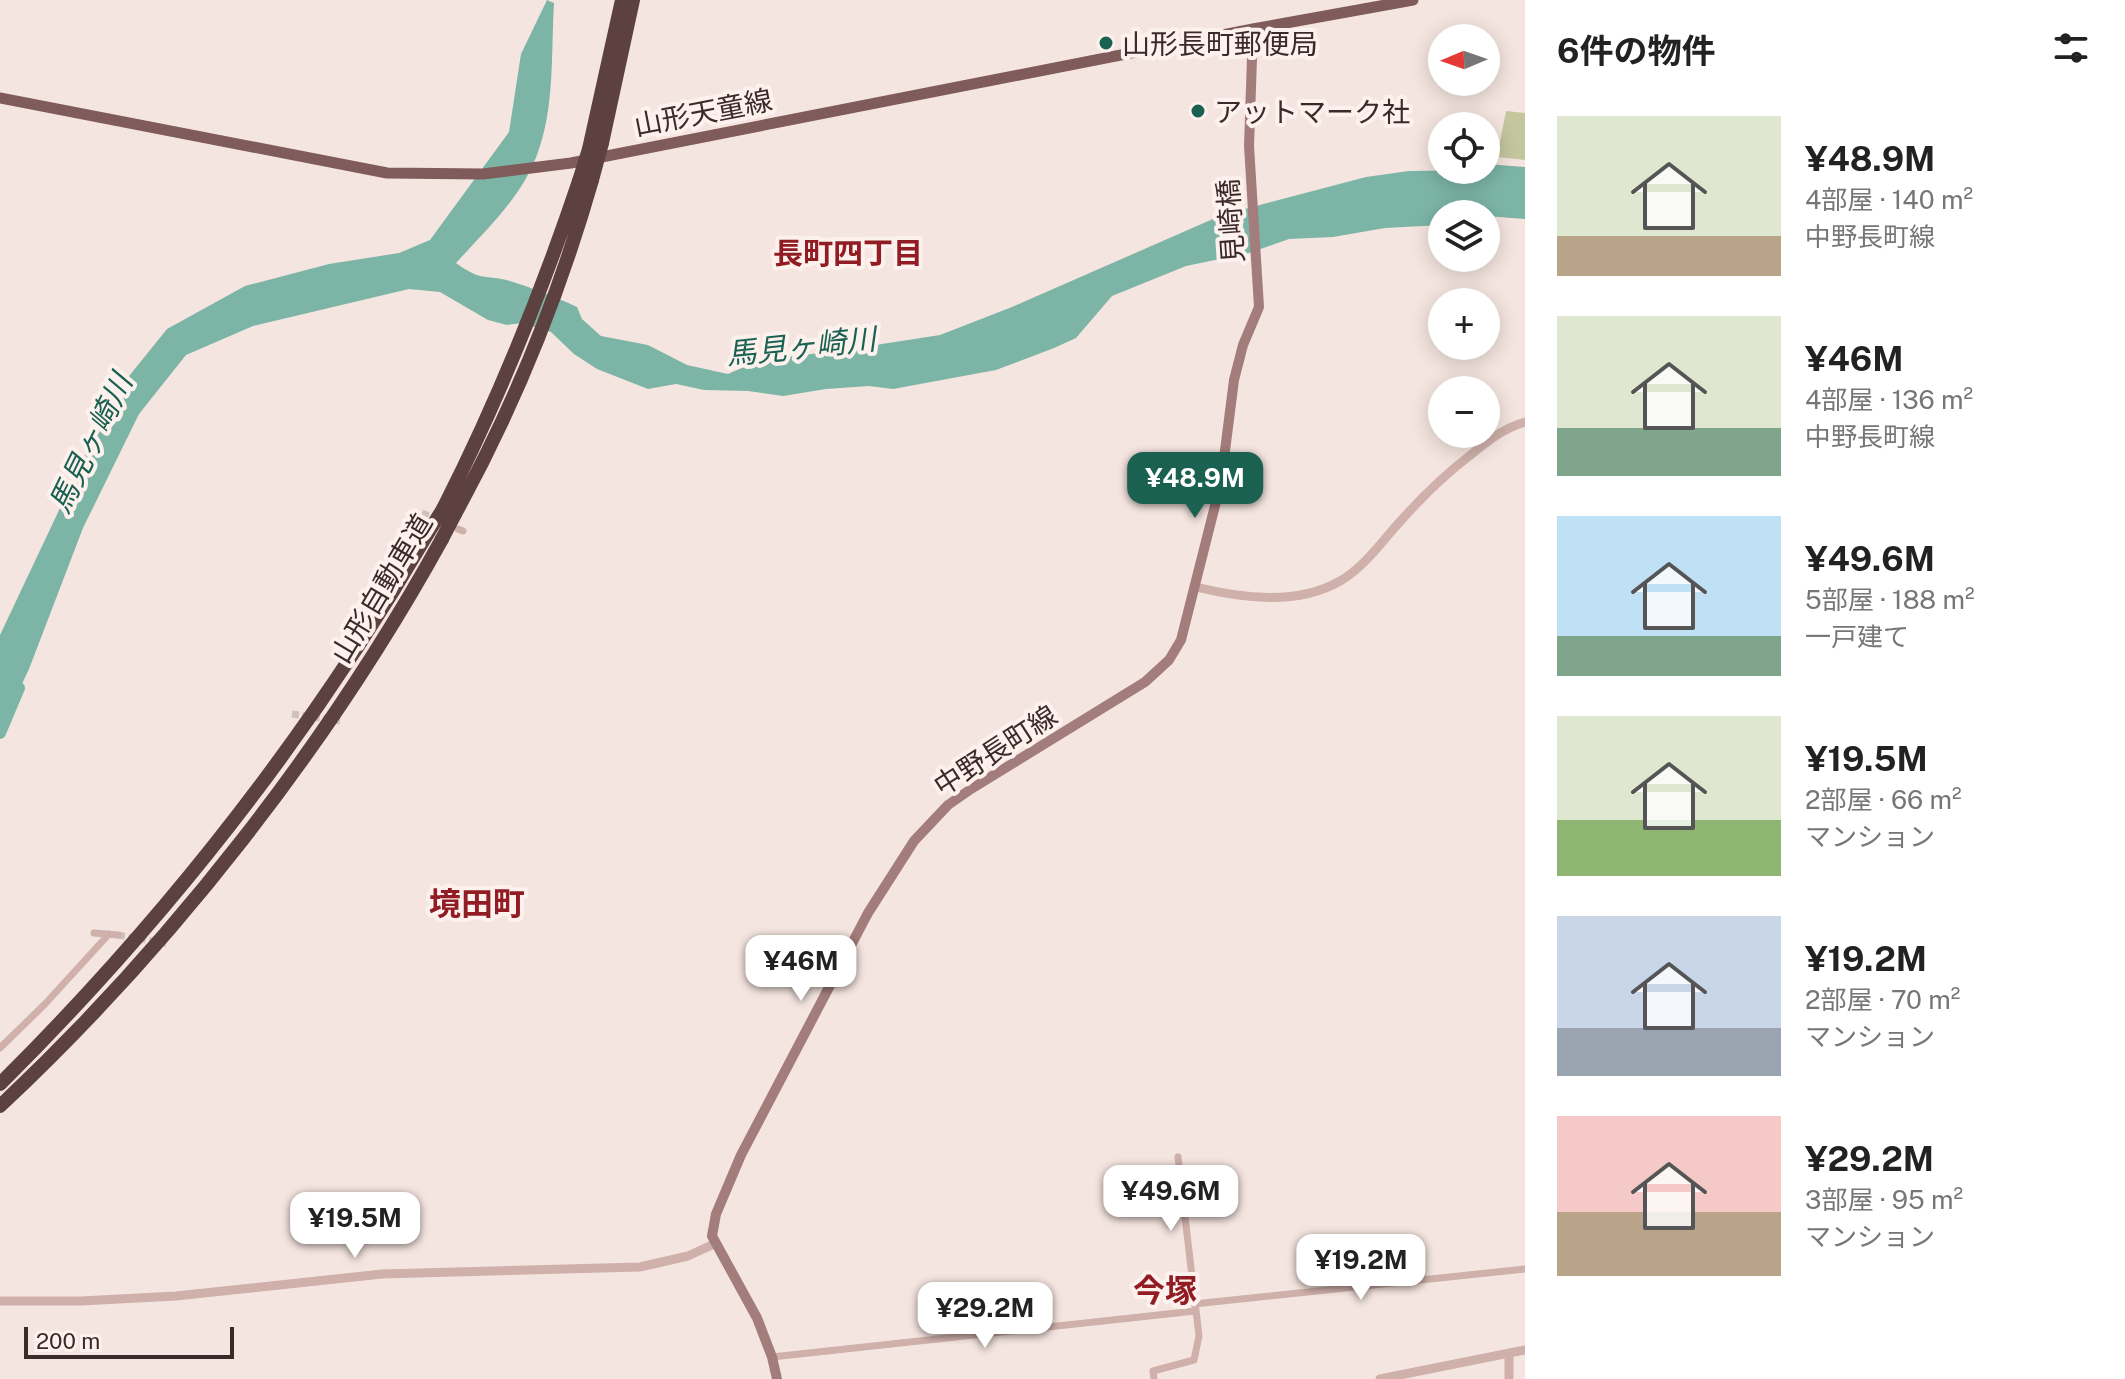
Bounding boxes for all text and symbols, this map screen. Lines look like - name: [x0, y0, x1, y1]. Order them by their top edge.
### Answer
- north arrow: [1428, 24, 1500, 96]
- map controls: [1428, 24, 1500, 448]
- icon: filters: [2049, 26, 2093, 70]
- place label: 山形長町郵便局: [1122, 27, 1318, 60]
- text: 6件の物件: [1557, 31, 1715, 71]
- marker: 山形長町郵便局: [1097, 34, 1115, 52]
- street label: 山形天童線: [631, 82, 775, 142]
- place label: アットマーク社: [1214, 95, 1410, 128]
- marker: アットマーク社: [1189, 102, 1207, 120]
- button: locate: [1428, 112, 1500, 184]
- text: ¥48.9M: [1805, 139, 1935, 179]
- icon: home: [1621, 148, 1717, 244]
- street label: 見崎橋: [1211, 178, 1249, 264]
- text: 4部屋 · 140 m²: [1805, 184, 1973, 215]
- button: layers: [1428, 200, 1500, 272]
- text: 中野長町線: [1805, 221, 1935, 252]
- district label: 長町四丁目: [773, 235, 923, 271]
- button: +: [1428, 288, 1500, 360]
- water label: 馬見ヶ崎川: [725, 320, 880, 372]
- text: ¥46M: [1805, 339, 1903, 379]
- icon: home: [1621, 348, 1717, 444]
- water label: 馬見ヶ崎川: [41, 365, 140, 518]
- button: −: [1428, 376, 1500, 448]
- text: 4部屋 · 136 m²: [1805, 384, 1973, 415]
- text: 中野長町線: [1805, 421, 1935, 452]
- pin: ¥48.9M: [1130, 452, 1260, 520]
- text: ¥48.9M: [1145, 462, 1245, 493]
- street label: 山形自動車道: [324, 507, 438, 669]
- text: ¥49.6M: [1805, 539, 1935, 579]
- icon: home: [1621, 548, 1717, 644]
- text: 5部屋 · 188 m²: [1805, 584, 1975, 615]
- text: 一戸建て: [1805, 621, 1909, 652]
- street label: 中野長町線: [927, 698, 1063, 802]
- text: ¥19.5M: [1805, 739, 1928, 779]
- icon: home: [1621, 748, 1717, 844]
- text: 2部屋 · 66 m²: [1805, 784, 1961, 815]
- text: マンション: [1805, 821, 1935, 852]
- district label: 境田町: [429, 885, 525, 922]
- pin: ¥46M: [754, 935, 848, 1003]
- text: ¥19.2M: [1805, 939, 1927, 979]
- text: ¥46M: [763, 945, 839, 976]
- icon: home: [1621, 948, 1717, 1044]
- text: 2部屋 · 70 m²: [1805, 984, 1960, 1015]
- text: マンション: [1805, 1021, 1935, 1052]
- text: ¥29.2M: [1805, 1139, 1934, 1179]
- icon: home: [1621, 1148, 1717, 1244]
- pin: ¥49.6M: [1106, 1165, 1236, 1233]
- text: ¥49.6M: [1121, 1175, 1221, 1206]
- text: 3部屋 · 95 m²: [1805, 1184, 1963, 1215]
- pin: ¥19.5M: [290, 1192, 420, 1260]
- text: ¥19.5M: [308, 1202, 402, 1233]
- text: マンション: [1805, 1221, 1935, 1252]
- pin: ¥19.2M: [1296, 1234, 1426, 1302]
- text: ¥19.2M: [1314, 1244, 1408, 1275]
- district label: 今塚: [1133, 1272, 1197, 1309]
- pin: ¥29.2M: [920, 1282, 1050, 1350]
- text: ¥29.2M: [936, 1292, 1034, 1323]
- scale bar: [24, 1323, 234, 1359]
- text: 200 m: [36, 1328, 100, 1354]

